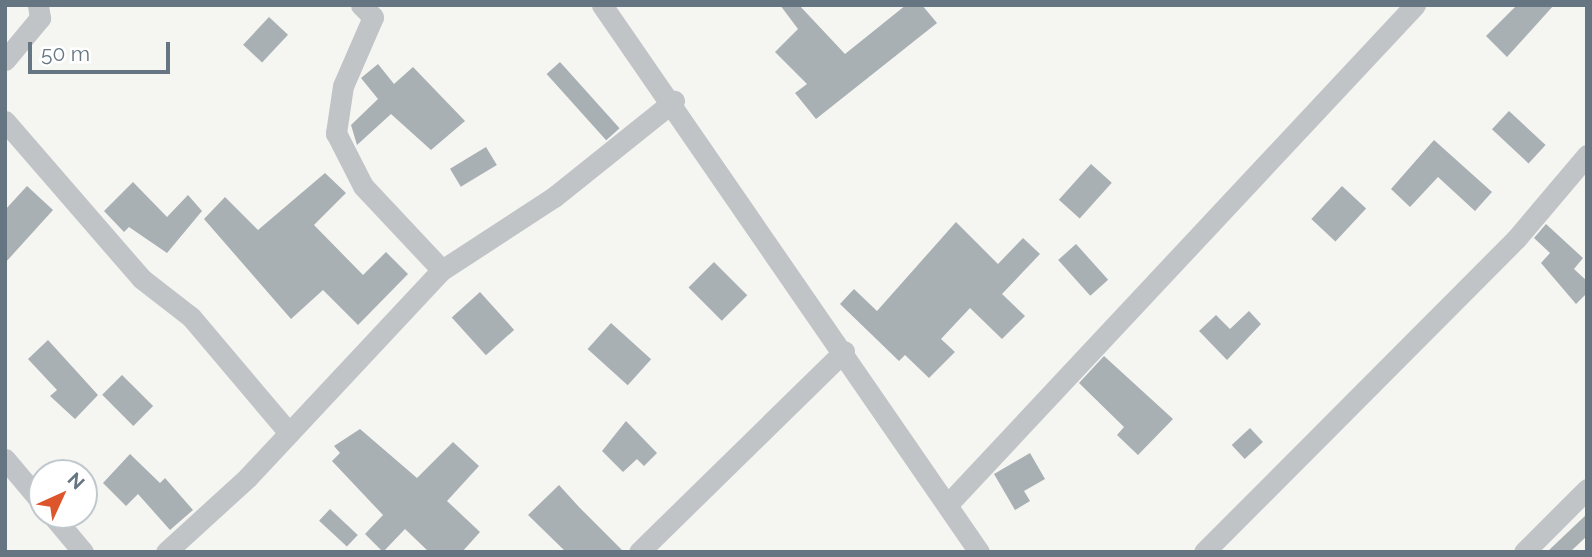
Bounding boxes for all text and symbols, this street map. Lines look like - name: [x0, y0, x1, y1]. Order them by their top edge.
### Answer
- scale bar: [32, 28, 173, 72]
- text: 50 m: [41, 41, 90, 66]
- north arrow: [28, 459, 98, 529]
- text: N: [64, 468, 89, 493]

